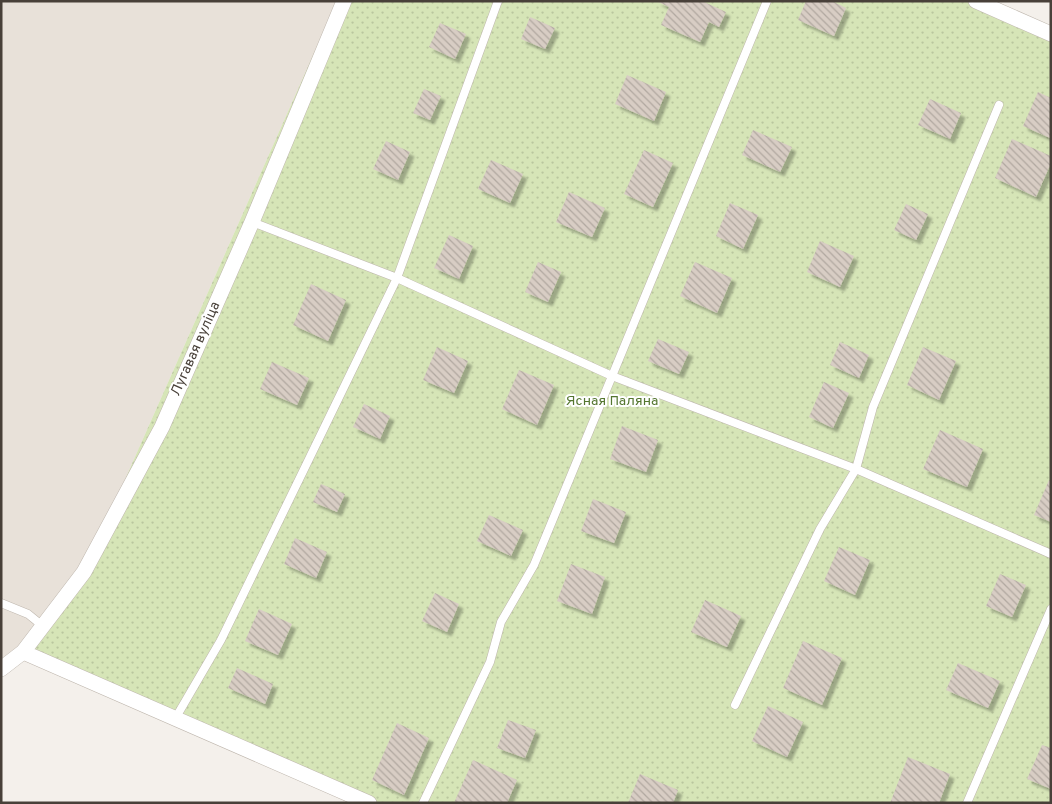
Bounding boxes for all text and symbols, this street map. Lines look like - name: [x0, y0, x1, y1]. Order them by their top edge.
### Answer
- street label: Лугавая вуліца: [168, 299, 224, 399]
- park label: Ясная Паляна: [566, 393, 658, 410]

